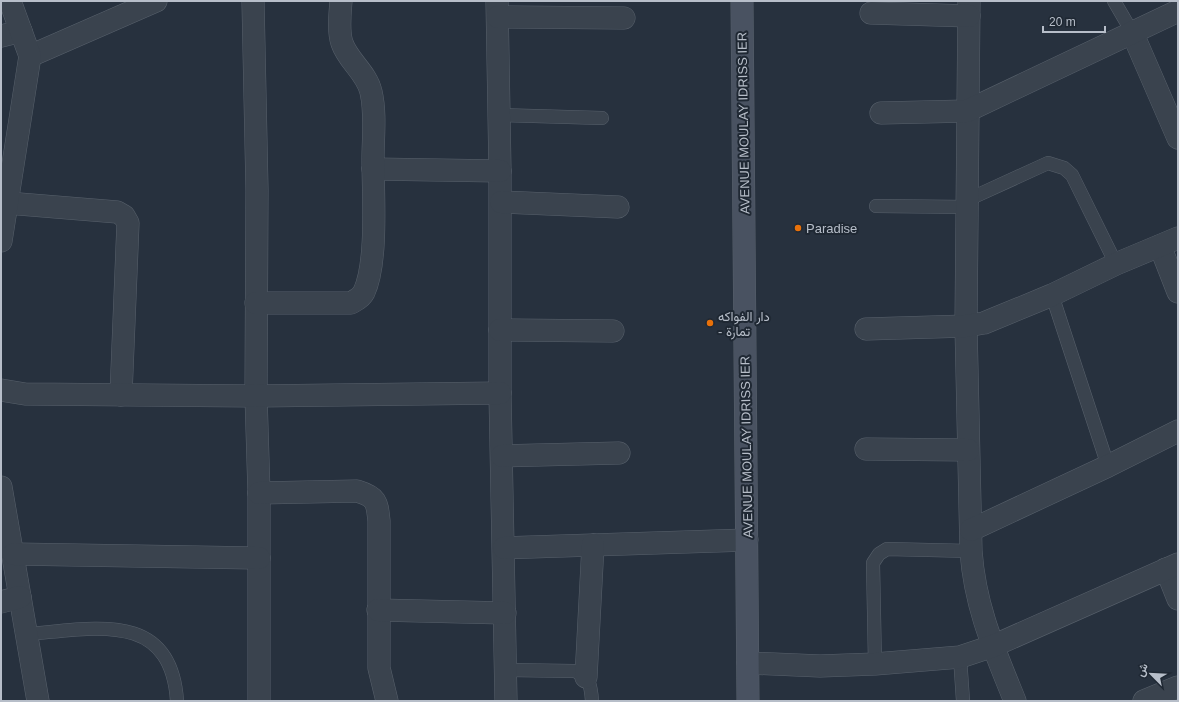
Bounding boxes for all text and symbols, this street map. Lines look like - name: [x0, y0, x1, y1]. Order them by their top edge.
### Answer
- scale bar: [1043, 8, 1105, 34]
- text: 20 m: [1049, 15, 1076, 29]
- street label: AVENUE MOULAY IDRISS IER: [734, 32, 753, 214]
- place label: Paradise: [806, 221, 857, 236]
- marker: Paradise: [793, 223, 803, 233]
- place label: دار الفواكه - تمارة: [718, 309, 770, 340]
- marker: دار الفواكه - تمارة: [705, 318, 715, 328]
- street label: AVENUE MOULAY IDRISS IER: [737, 356, 756, 538]
- north arrow: [1131, 654, 1171, 694]
- text: ش: [1134, 661, 1151, 679]

